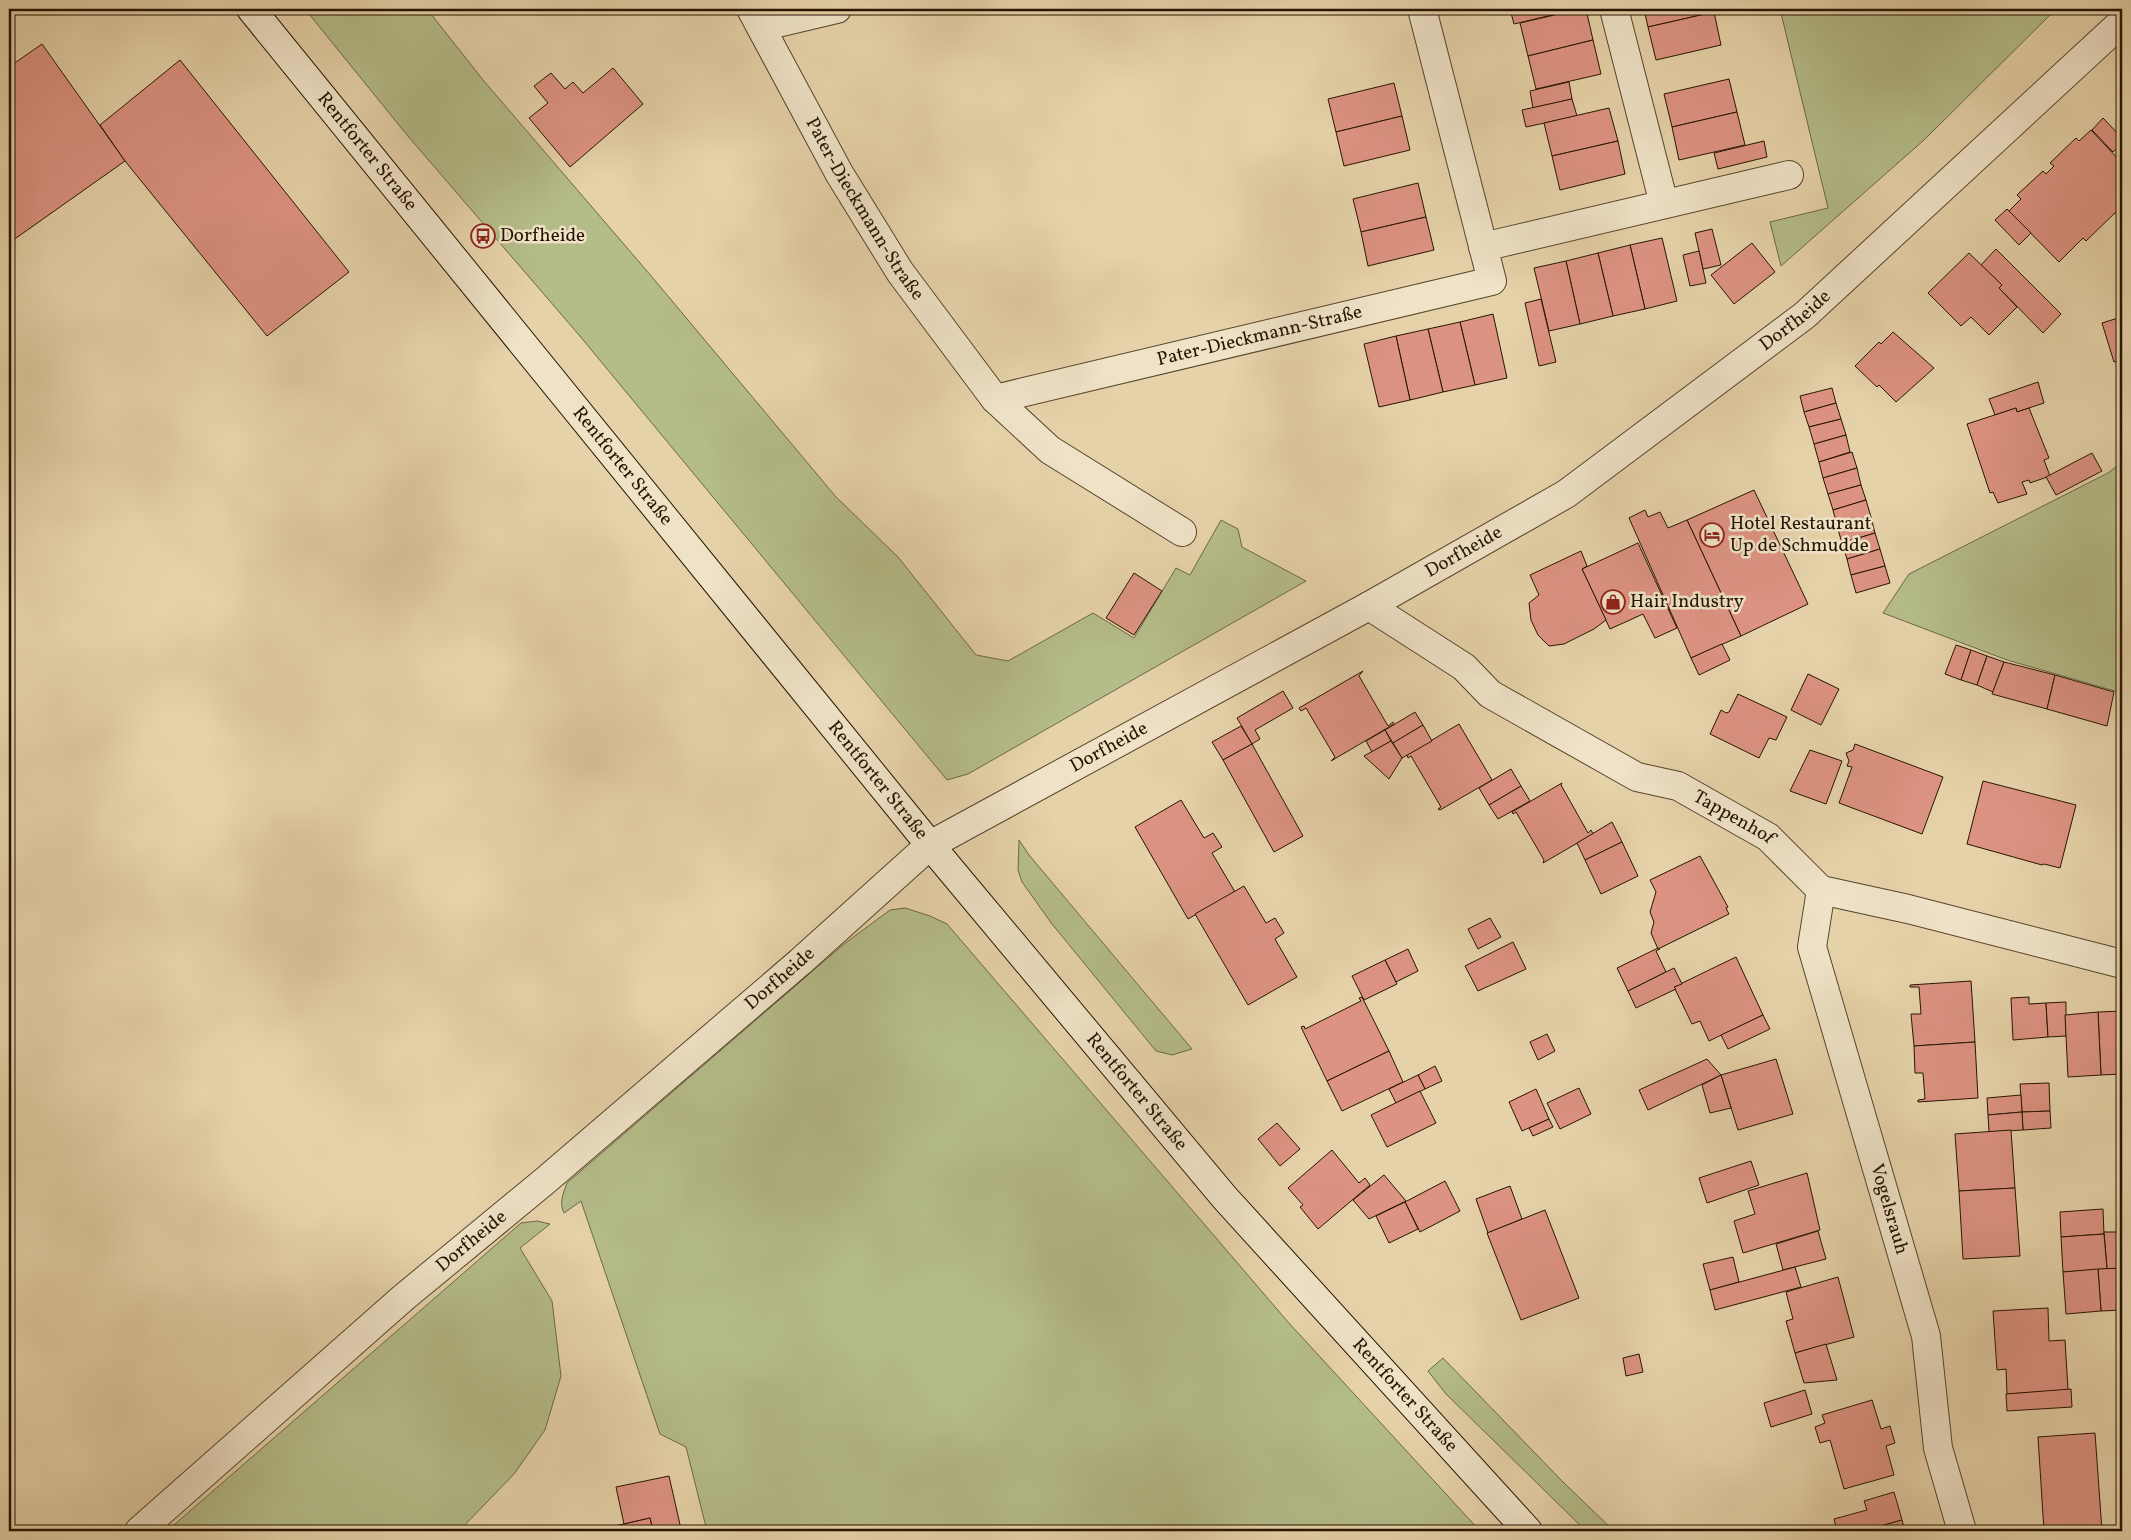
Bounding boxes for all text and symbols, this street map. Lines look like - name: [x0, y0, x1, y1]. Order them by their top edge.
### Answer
- street label: Rentforter Straße: [311, 87, 423, 217]
- street label: Pater-Dieckmann-Straße: [799, 113, 930, 306]
- bus stop icon: Dorfheide: [470, 223, 496, 249]
- place label: Dorfheide: [500, 223, 585, 249]
- street label: Dorfheide: [1754, 284, 1837, 358]
- street label: Pater-Dieckmann-Straße: [1154, 299, 1365, 373]
- street label: Rentforter Straße: [566, 401, 679, 531]
- place label: Hotel Restaurant Up de Schmudde: [1730, 511, 1872, 559]
- street label: Dorfheide: [1420, 520, 1507, 584]
- hotel icon: Hotel Restaurant Up de Schmudde: [1699, 522, 1725, 548]
- shop icon: Hair Industry: [1600, 589, 1626, 615]
- place label: Hair Industry: [1630, 589, 1744, 615]
- street label: Rentforter Straße: [821, 716, 934, 846]
- street label: Dorfheide: [1065, 716, 1153, 779]
- street label: Tappenhof: [1688, 784, 1782, 851]
- street label: Dorfheide: [739, 941, 821, 1017]
- street label: Rentforter Straße: [1080, 1028, 1193, 1157]
- street label: Vogelsrauh: [1863, 1161, 1914, 1258]
- street label: Dorfheide: [430, 1204, 513, 1279]
- street label: Rentforter Straße: [1346, 1333, 1464, 1458]

